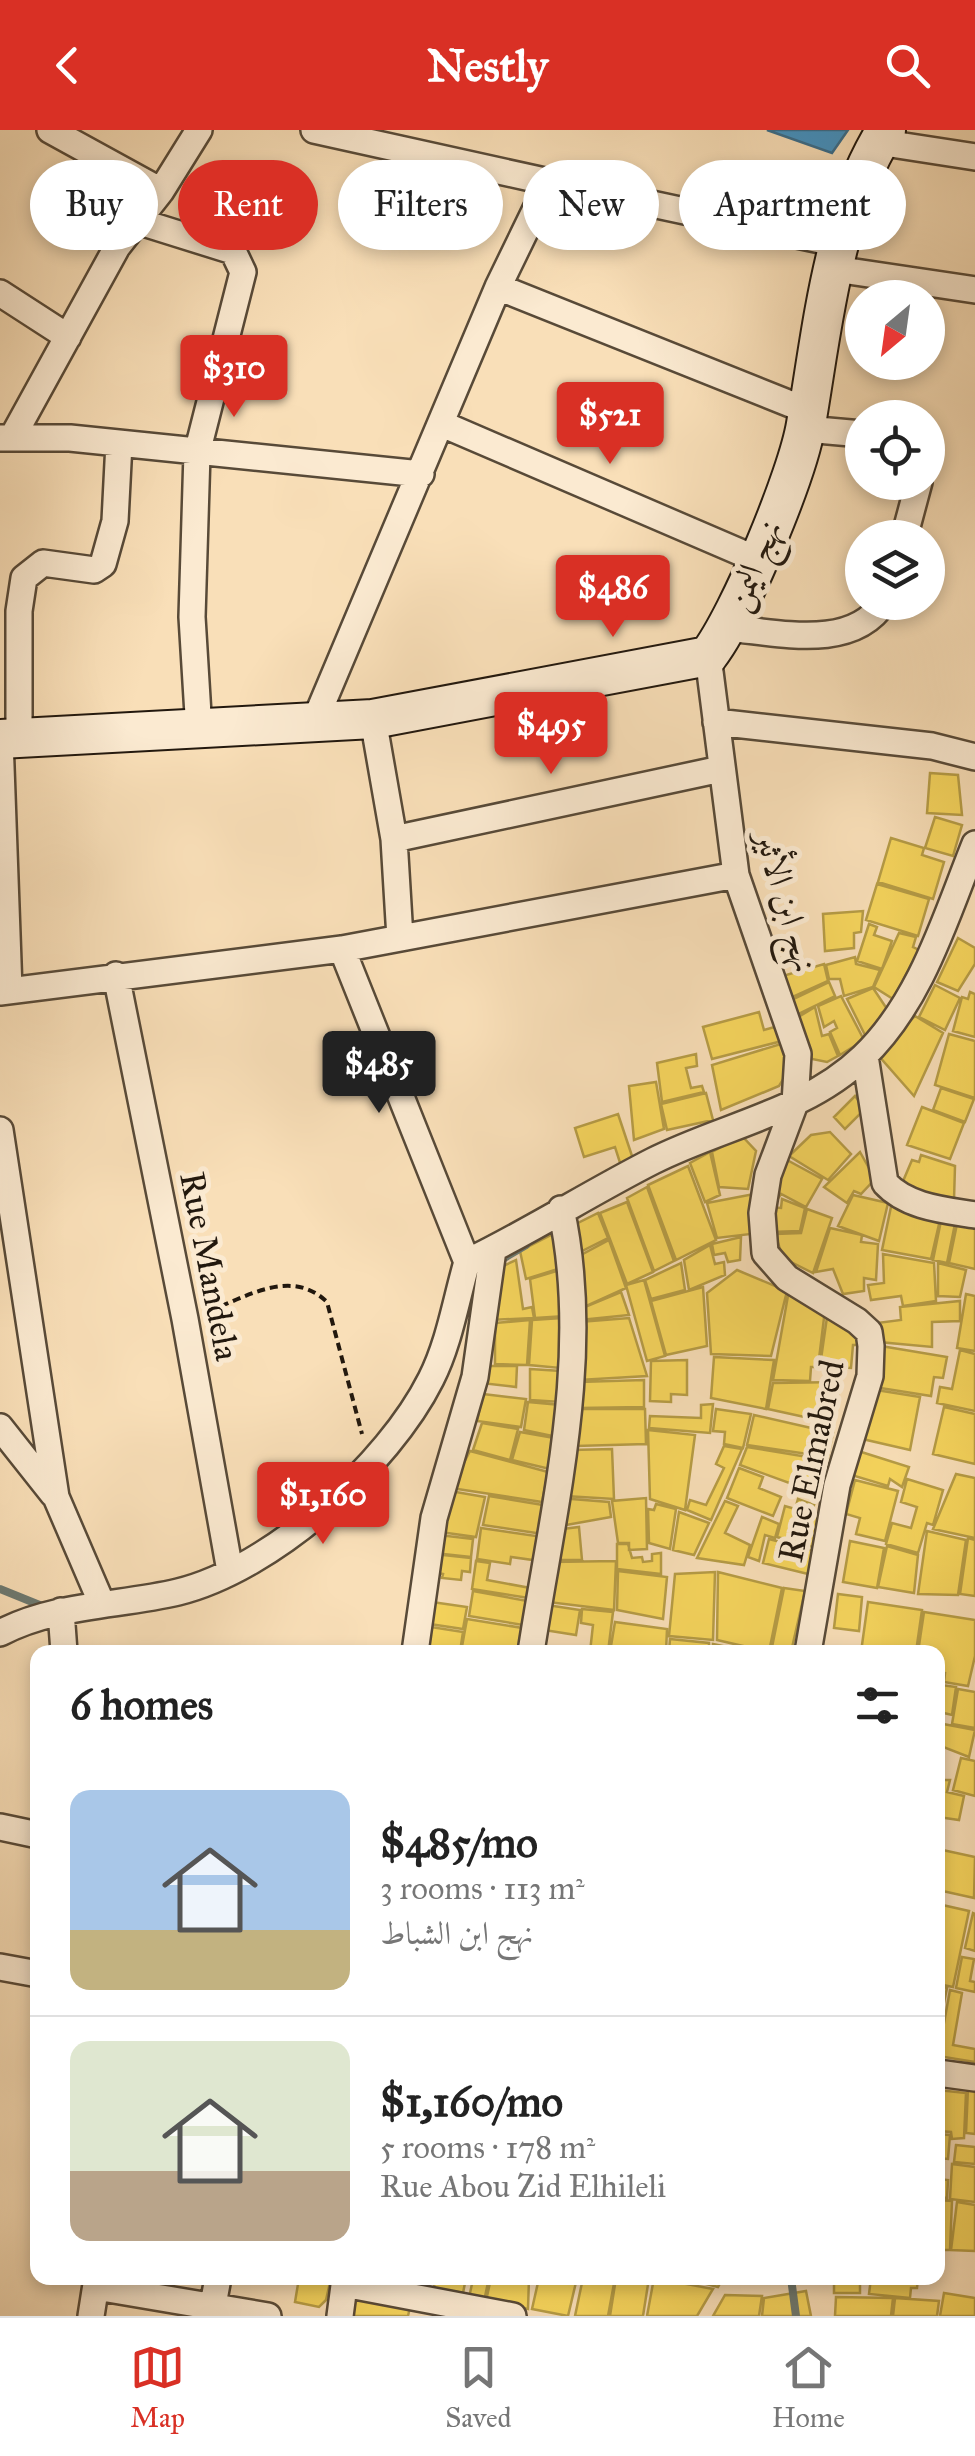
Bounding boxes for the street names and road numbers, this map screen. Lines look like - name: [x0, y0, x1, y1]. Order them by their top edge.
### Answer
- street label: نهج اليمن: [715, 513, 800, 621]
- street label: نهج ابن الأثير: [736, 821, 830, 980]
- street label: Rue Mandela: [170, 1168, 249, 1364]
- street label: Rue Elmabred: [769, 1356, 854, 1566]

